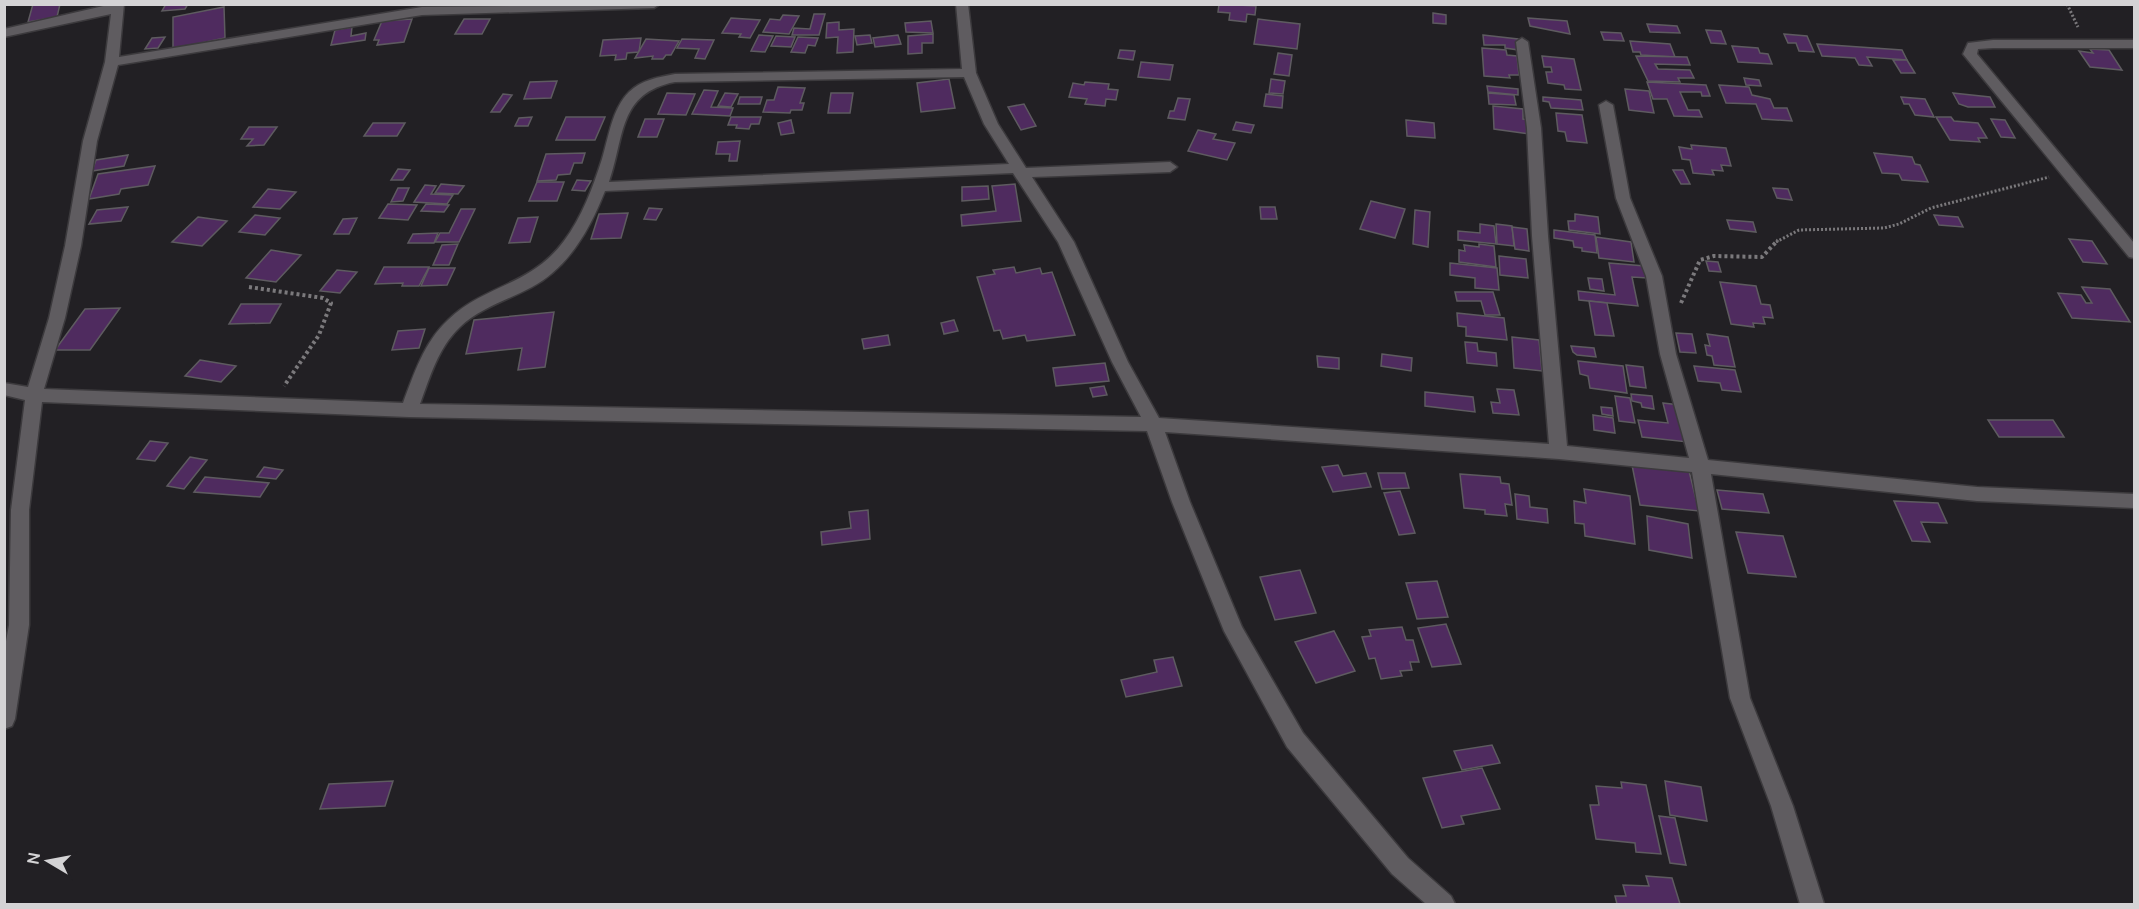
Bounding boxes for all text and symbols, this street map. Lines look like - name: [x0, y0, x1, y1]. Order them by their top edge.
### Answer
- north arrow: [18, 831, 78, 891]
- text: N: [21, 851, 45, 866]

